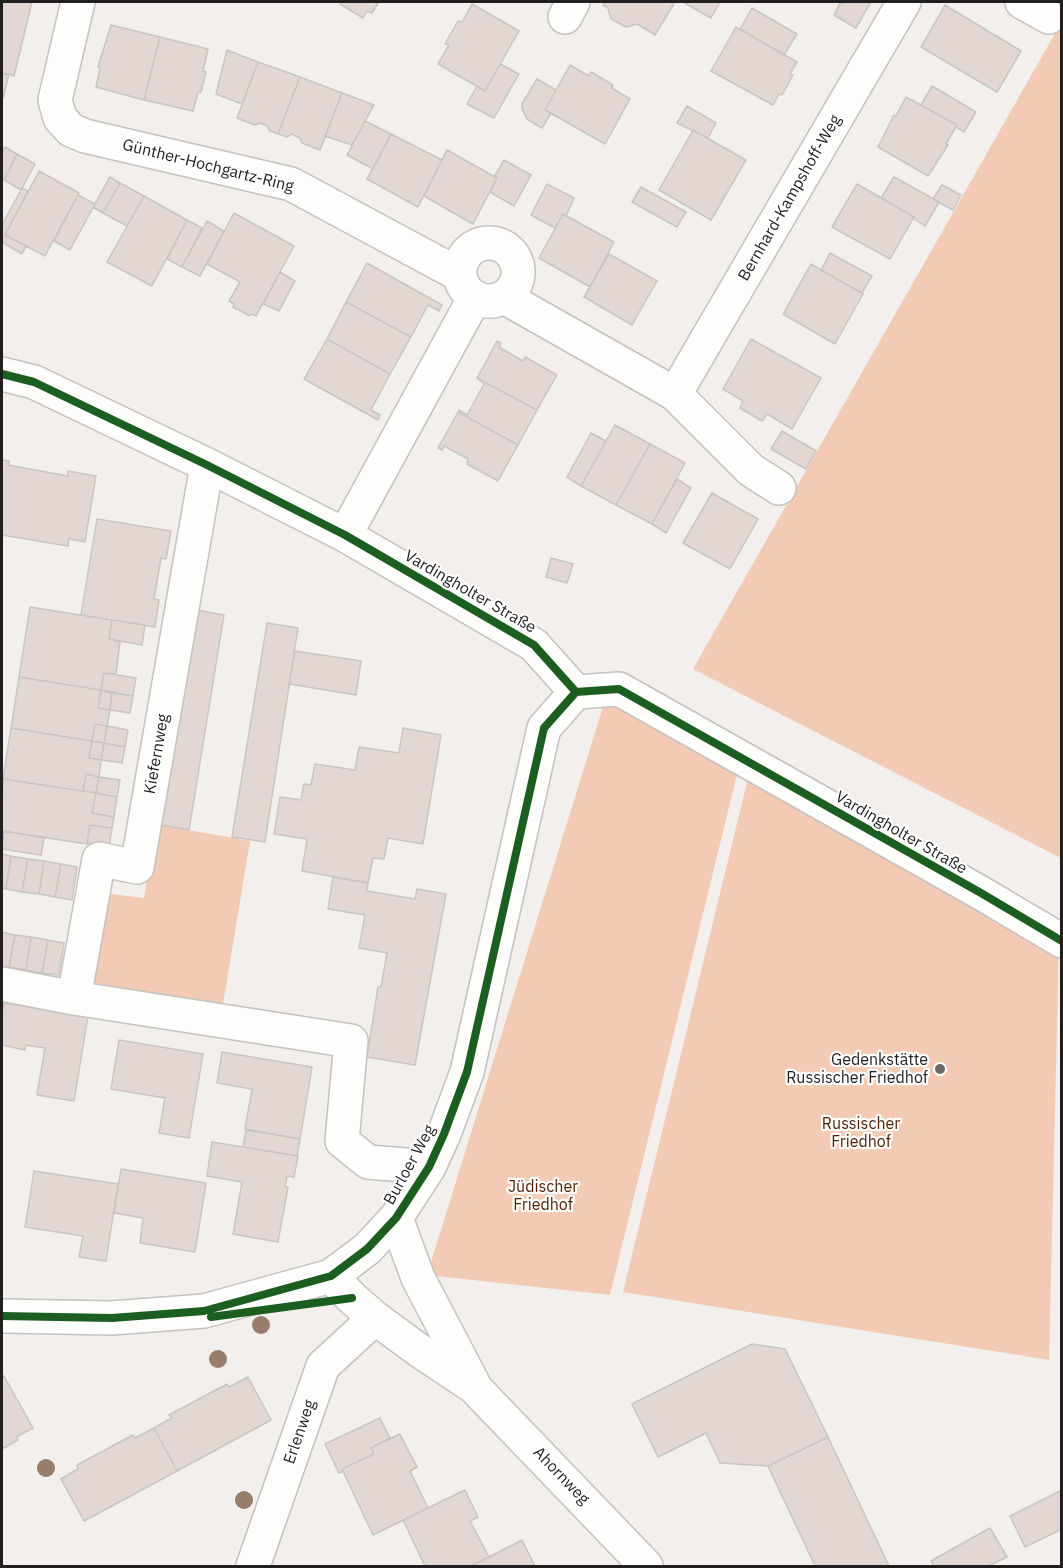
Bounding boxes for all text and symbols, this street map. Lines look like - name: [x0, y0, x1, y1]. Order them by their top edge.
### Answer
- street label: Bernhard-Kampshoff-Weg: [735, 112, 845, 284]
- street label: Günther-Hochgartz-Ring: [120, 135, 296, 197]
- street label: Vardingholter Straße: [401, 546, 539, 638]
- street label: Kiefernweg: [140, 712, 174, 796]
- street label: Vardingholter Straße: [832, 787, 970, 879]
- place label: Gedenkstätte Russischer Friedhof: [786, 1050, 928, 1088]
- marker: Gedenkstätte Russischer Friedhof: [933, 1062, 947, 1076]
- park label: Russischer Friedhof: [822, 1114, 900, 1152]
- street label: Burloer Weg: [380, 1122, 440, 1208]
- park label: Jüdischer Friedhof: [508, 1177, 578, 1215]
- street label: Erlenweg: [280, 1397, 320, 1467]
- street label: Ahornweg: [529, 1443, 593, 1509]

